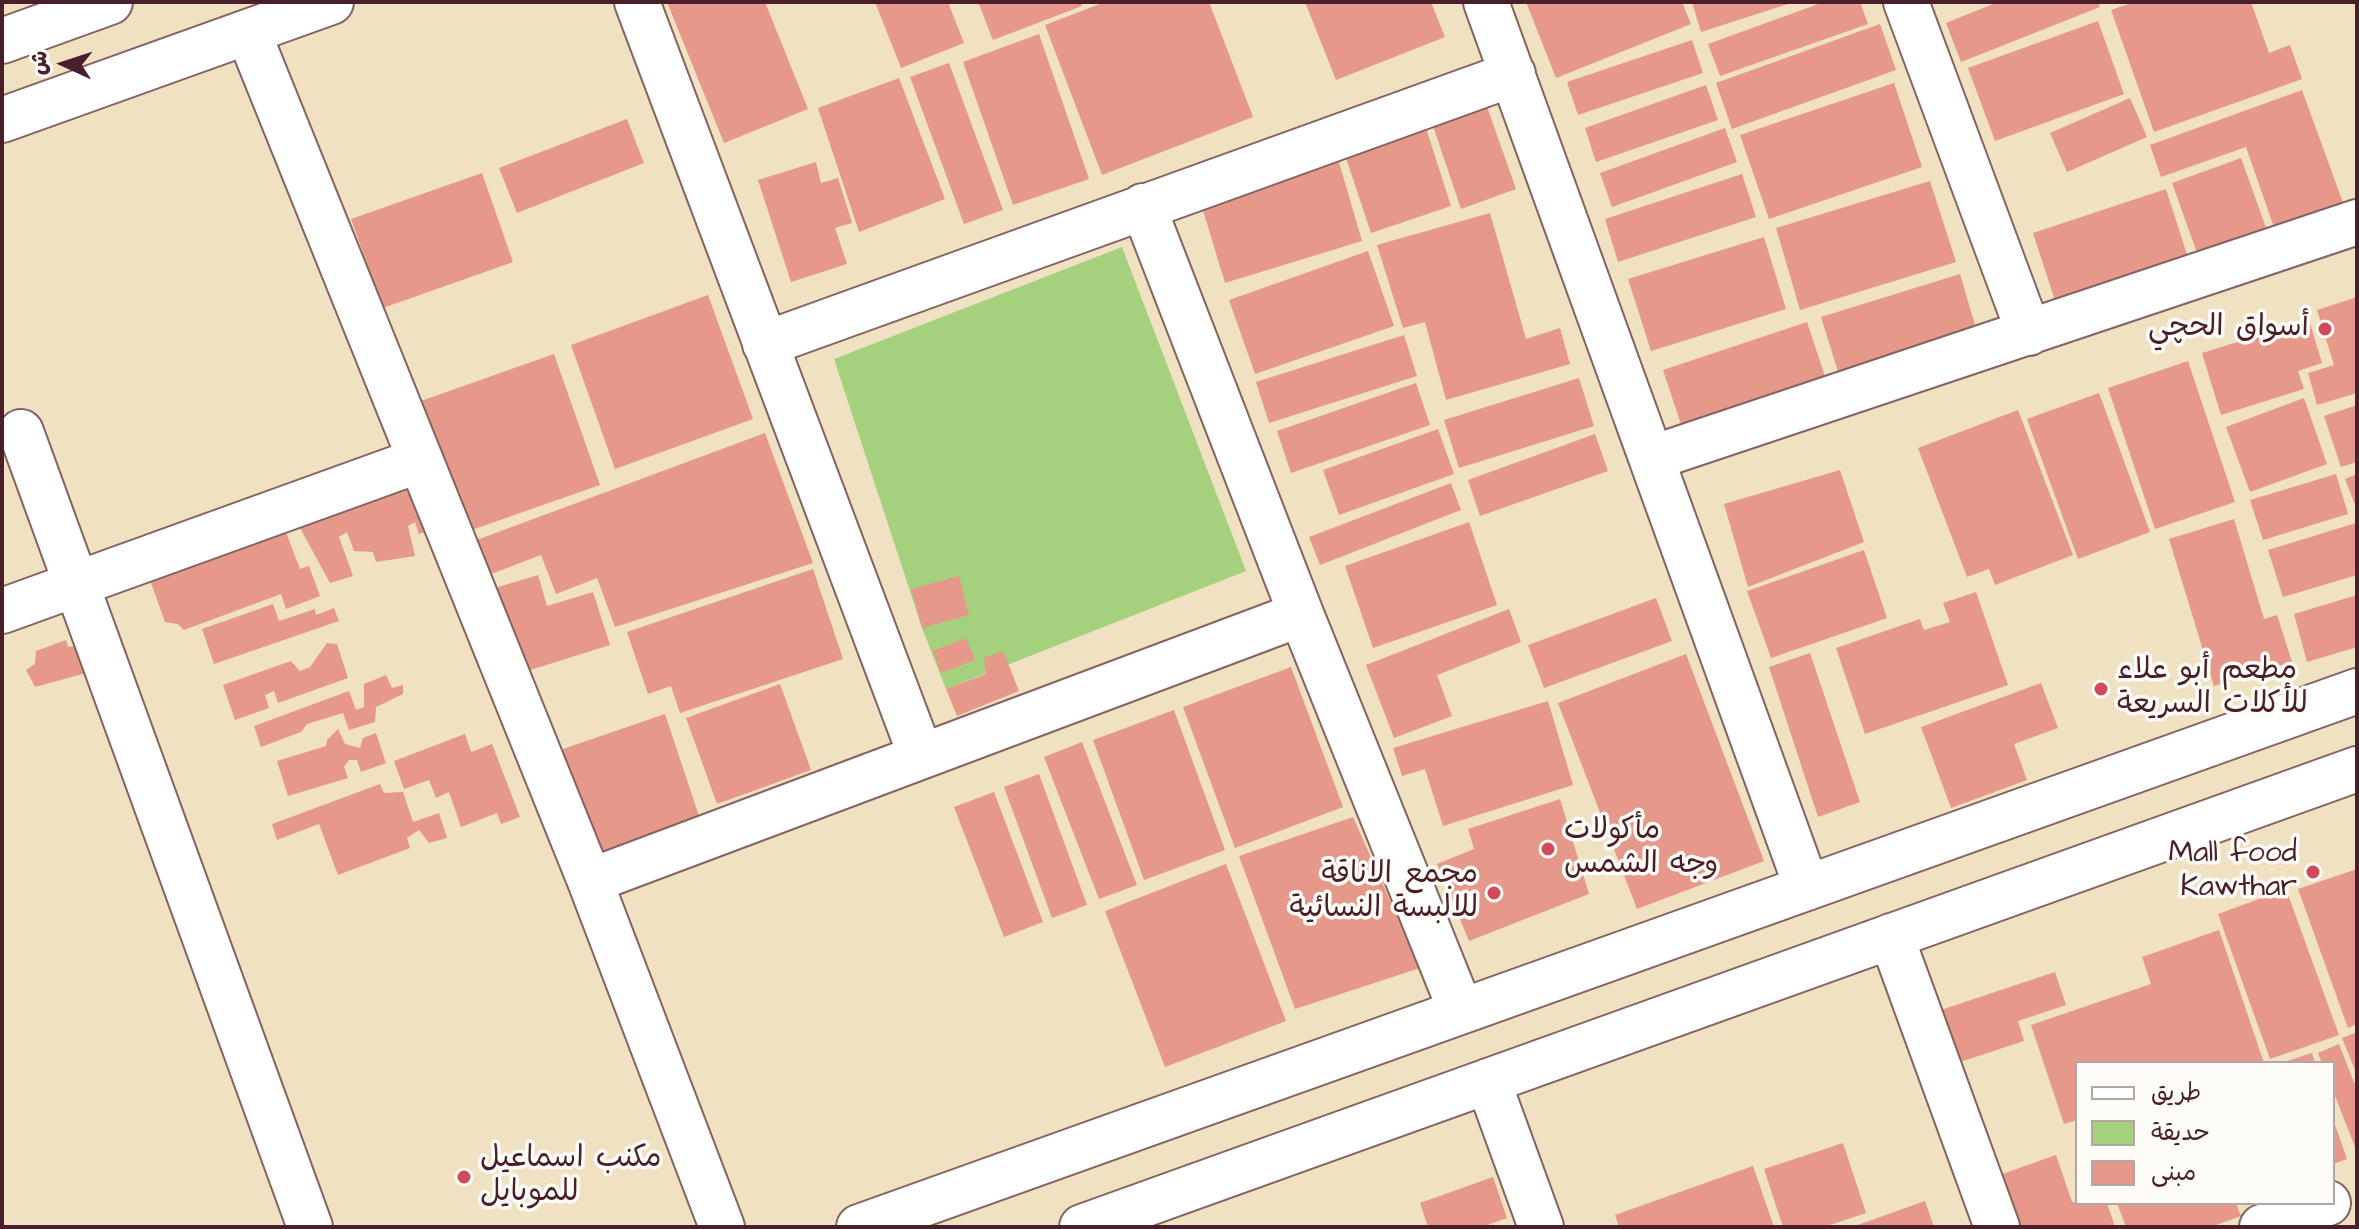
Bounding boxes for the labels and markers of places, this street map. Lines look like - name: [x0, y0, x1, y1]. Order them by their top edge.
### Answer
- place label: أسواق الحچي: [2148, 311, 2309, 347]
- marker: أسواق الحچي: [2316, 320, 2334, 338]
- place label: مطعم أبو علاء للأكلات السريعة: [2117, 654, 2308, 724]
- marker: مطعم أبو علاء للأكلات السريعة: [2092, 680, 2110, 698]
- place label: مأكولات وجه الشمس: [1564, 814, 1718, 884]
- place label: Mall food Kawthar: [2169, 837, 2297, 908]
- marker: مأكولات وجه الشمس: [1539, 840, 1557, 858]
- place label: مجمع الاناقة للالبسة النسائية: [1289, 858, 1478, 928]
- marker: Mall food Kawthar: [2304, 863, 2322, 881]
- marker: مجمع الاناقة للالبسة النسائية: [1485, 884, 1503, 902]
- place label: مكنب اسماعيل للموبايل: [480, 1142, 661, 1212]
- marker: مكنب اسماعيل للموبايل: [455, 1168, 473, 1186]

